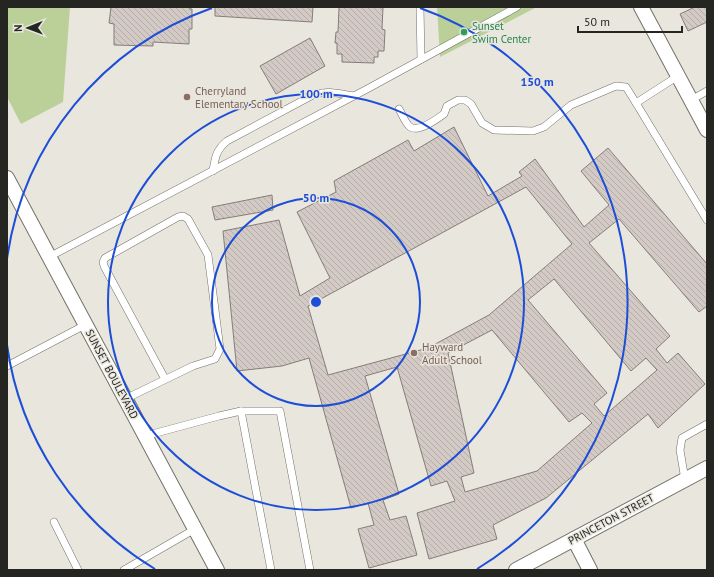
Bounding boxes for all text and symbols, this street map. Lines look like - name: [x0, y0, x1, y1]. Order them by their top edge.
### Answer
- north arrow: [8, 8, 48, 48]
- scale bar: [578, 8, 682, 34]
- text: 50 m: [584, 14, 610, 29]
- place label: Sunset Swim Center: [472, 19, 531, 46]
- text: N: [11, 24, 25, 32]
- marker: Sunset Swim Center: [459, 27, 469, 37]
- text: 150 m: [520, 74, 554, 89]
- place label: Cherryland Elementary School: [195, 84, 283, 111]
- text: 100 m: [299, 86, 333, 101]
- marker: Cherryland Elementary School: [182, 92, 192, 102]
- text: 50 m: [303, 190, 329, 205]
- centre of rings: [309, 295, 323, 309]
- street label: SUNSET BOULEVARD: [82, 327, 142, 421]
- place label: Hayward Adult School: [422, 340, 483, 367]
- marker: Hayward Adult School: [409, 348, 419, 358]
- street label: PRINCETON STREET: [566, 490, 656, 548]

